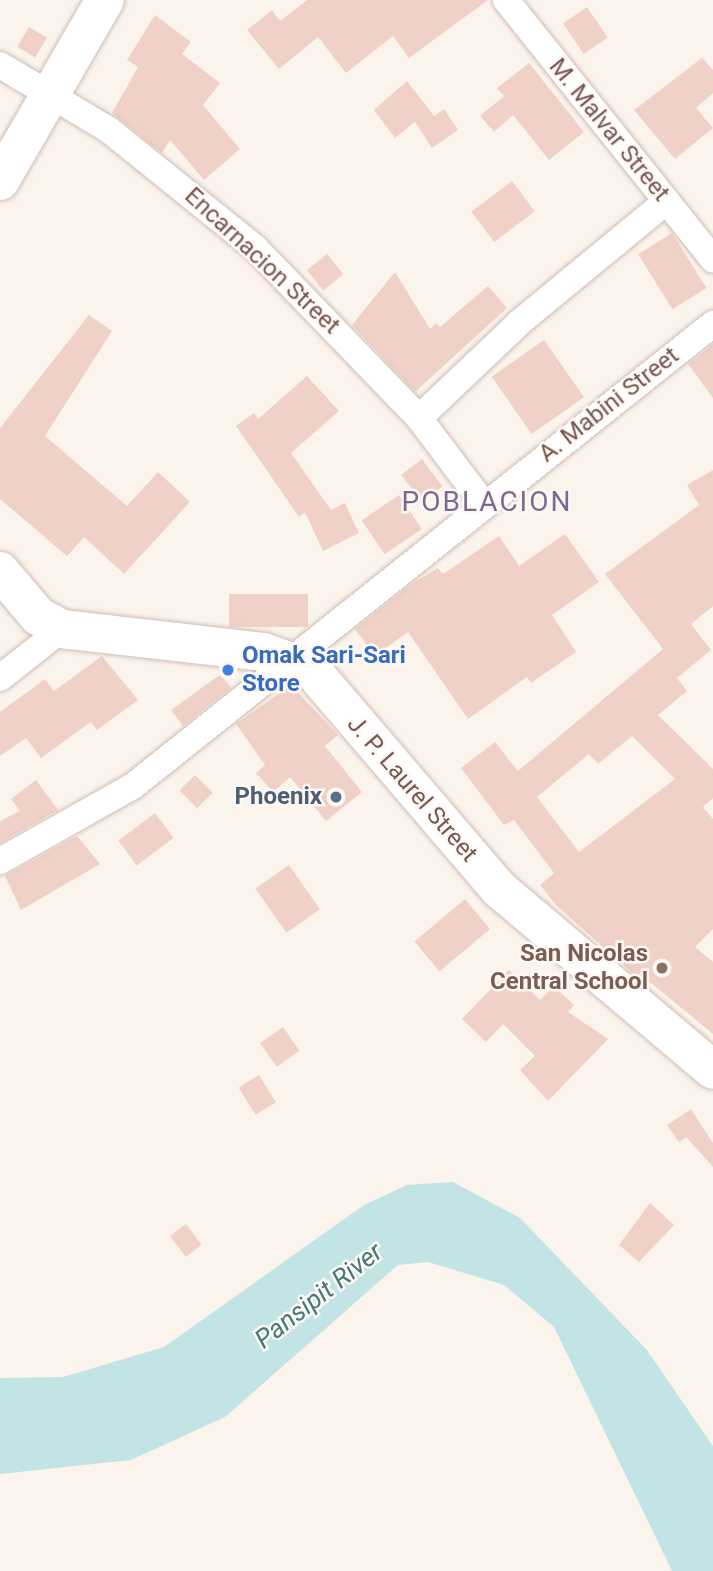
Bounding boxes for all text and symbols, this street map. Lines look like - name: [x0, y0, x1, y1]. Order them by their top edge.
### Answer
- street label: M. Malvar Street: [543, 53, 675, 207]
- street label: Encarnacion Street: [178, 182, 346, 340]
- street label: A. Mabini Street: [533, 341, 685, 469]
- district label: POBLACION: [403, 485, 571, 519]
- place label: Omak Sari-Sari Store: [242, 642, 406, 698]
- marker: Omak Sari-Sari Store: [220, 662, 236, 678]
- street label: J. P. Laurel Street: [341, 710, 483, 868]
- place label: Phoenix: [235, 783, 322, 811]
- marker: Phoenix: [328, 789, 344, 805]
- place label: San Nicolas Central School: [490, 940, 648, 996]
- marker: San Nicolas Central School: [654, 960, 670, 976]
- water label: Pansipit River: [249, 1237, 389, 1355]

